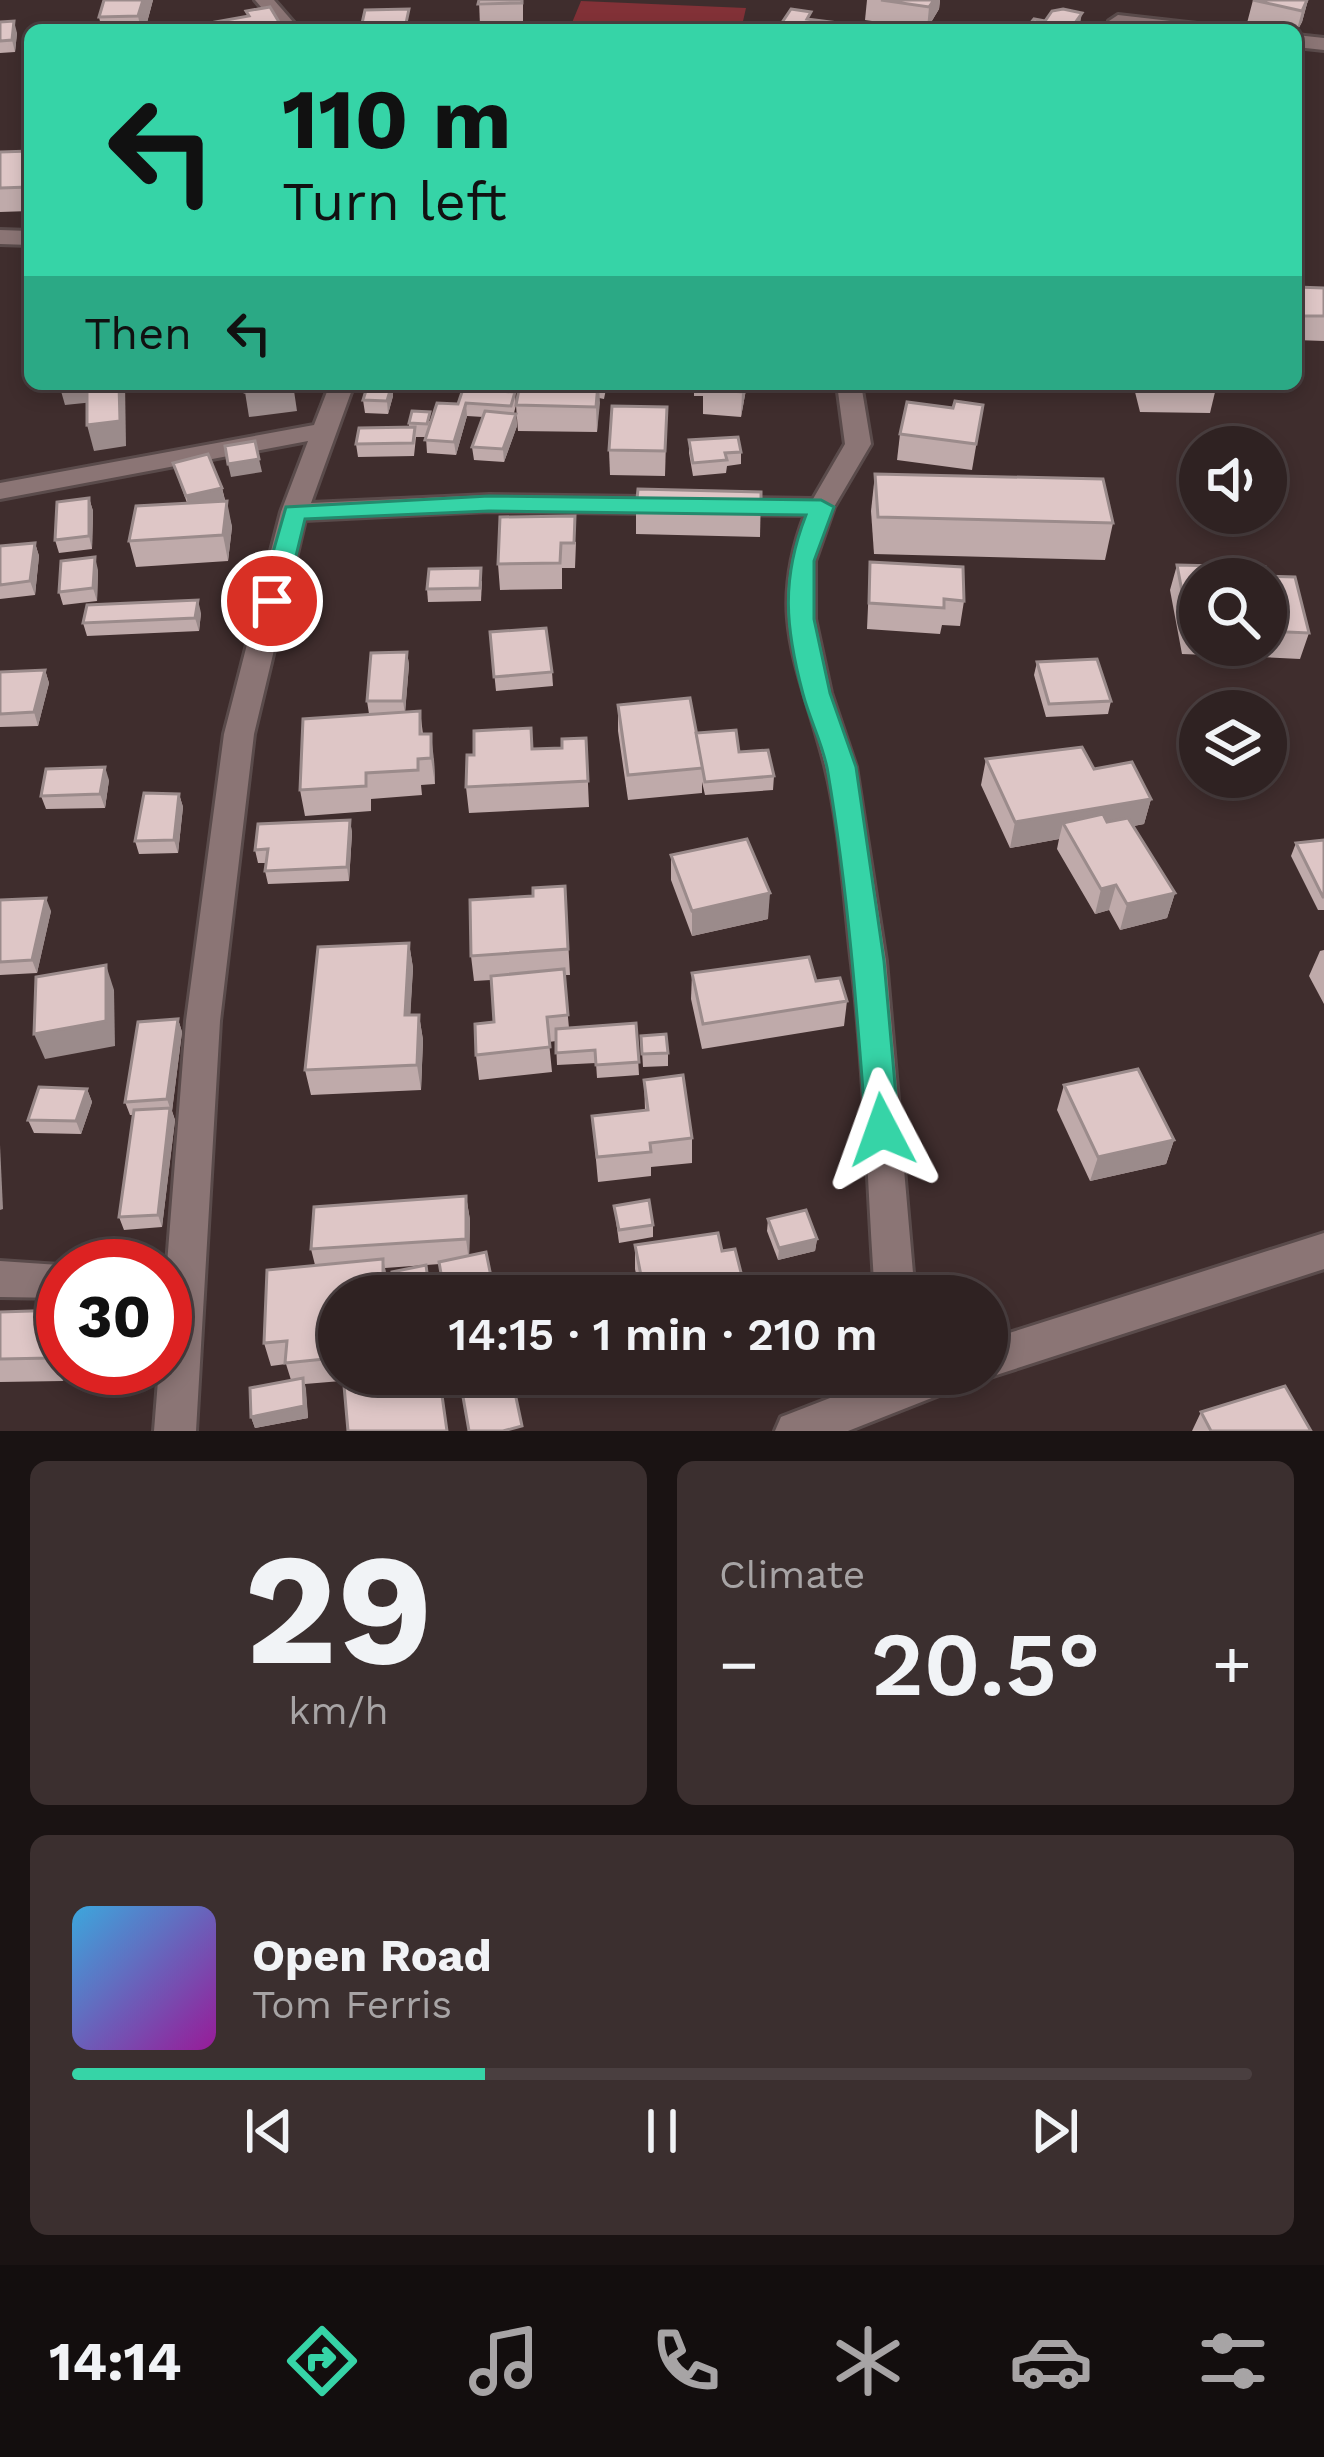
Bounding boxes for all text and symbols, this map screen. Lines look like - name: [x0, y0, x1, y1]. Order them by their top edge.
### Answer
- text: 110 m: [282, 70, 512, 168]
- icon: left: [84, 72, 240, 228]
- text: Turn left: [282, 170, 507, 233]
- icon: left: [216, 300, 282, 366]
- text: Then: [84, 307, 192, 360]
- map controls: [1179, 426, 1287, 798]
- button: sound: [1179, 426, 1287, 534]
- pin: [221, 550, 323, 652]
- button: search: [1179, 558, 1287, 666]
- icon: arrive: [239, 568, 305, 634]
- button: layers: [1179, 690, 1287, 798]
- position arrow: [819, 1067, 945, 1193]
- speed limit sign: 30: [36, 1239, 192, 1395]
- text: 14:15 · 1 min · 210 m: [449, 1308, 877, 1361]
- text: 29: [244, 1518, 433, 1701]
- text: Climate: [719, 1552, 865, 1597]
- text: 20.5°: [870, 1611, 1101, 1717]
- text: −: [719, 1626, 759, 1703]
- text: +: [1212, 1626, 1252, 1703]
- text: km/h: [288, 1688, 389, 1733]
- text: Open Road: [252, 1929, 492, 1982]
- text: Tom Ferris: [252, 1982, 452, 2027]
- icon: previous: [236, 2098, 302, 2164]
- icon: pause: [629, 2098, 695, 2164]
- icon: next: [1022, 2098, 1088, 2164]
- icon: directions: [280, 2319, 364, 2403]
- icon: music: [462, 2319, 546, 2403]
- icon: phone: [644, 2319, 728, 2403]
- icon: climate: [826, 2319, 910, 2403]
- icon: car: [1009, 2319, 1093, 2403]
- icon: filters: [1191, 2319, 1275, 2403]
- text: 14:14: [49, 2330, 182, 2393]

